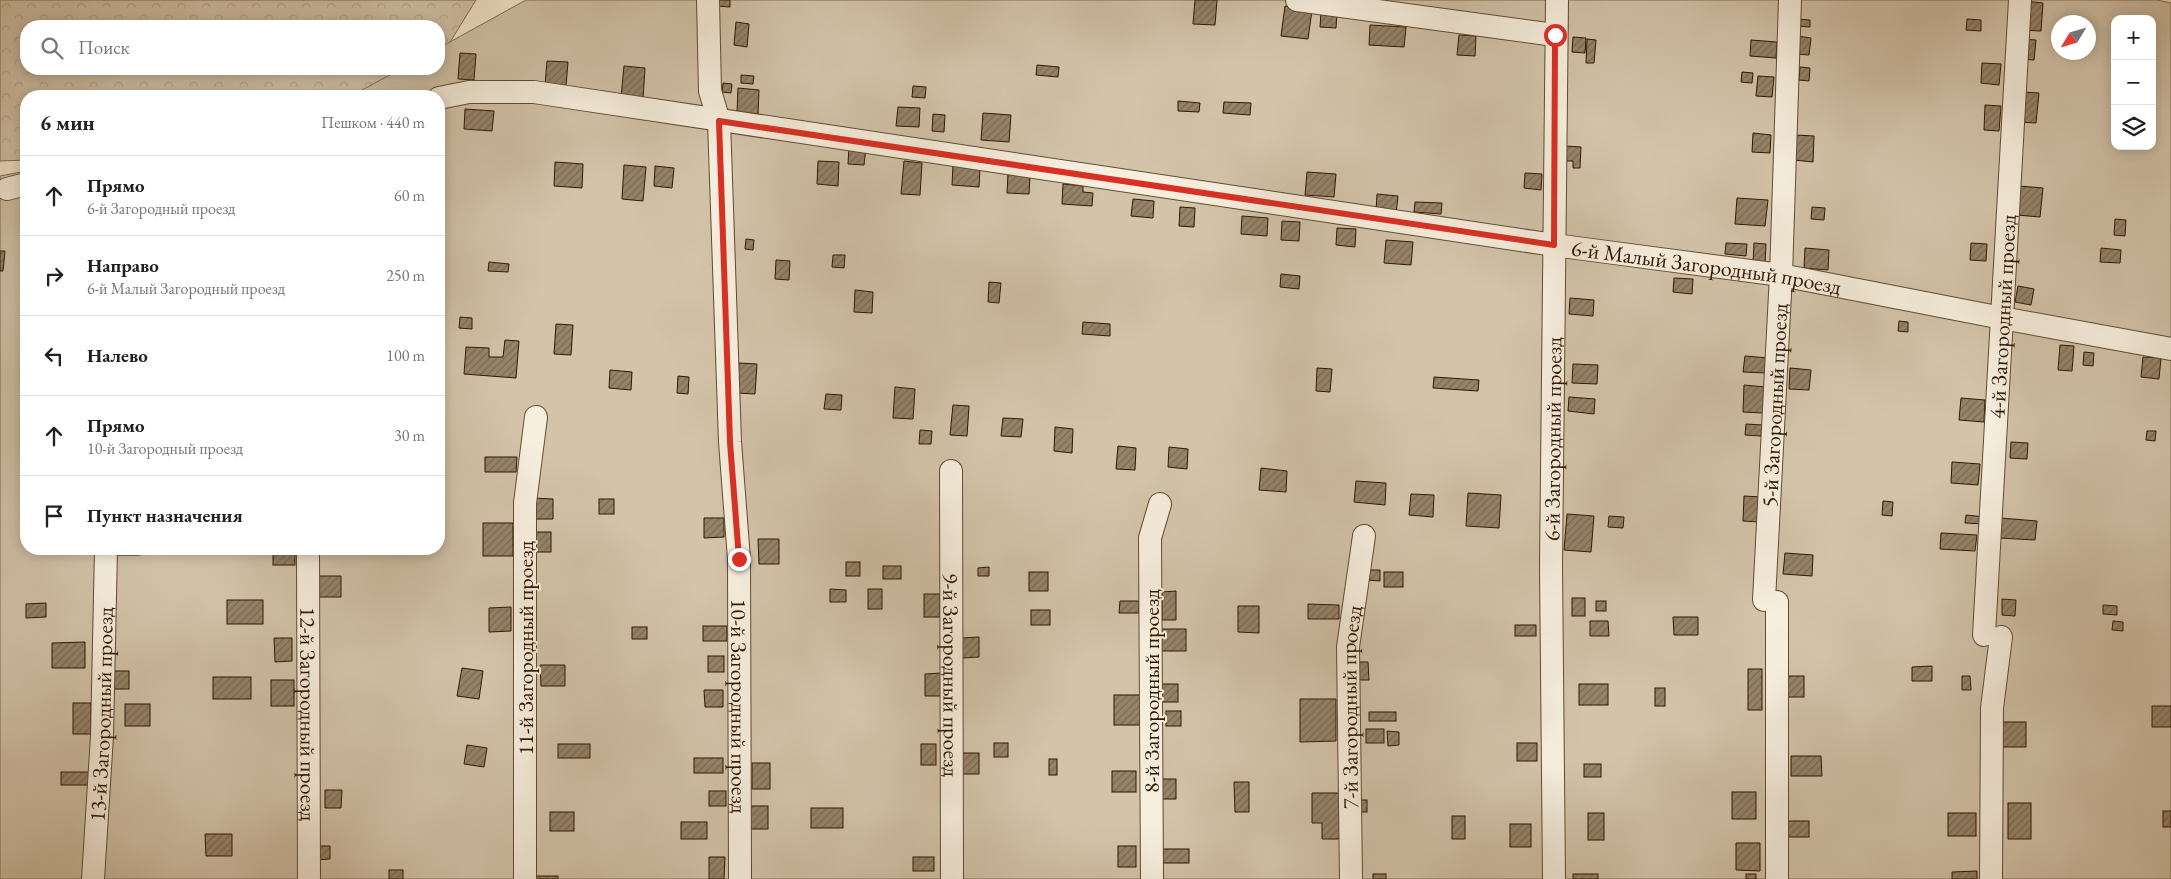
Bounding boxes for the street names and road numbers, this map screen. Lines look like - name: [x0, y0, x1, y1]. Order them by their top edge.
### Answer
- street label: 4-й Загородный проезд: [1982, 214, 2022, 419]
- street label: 6-й Малый Загородный проезд: [1570, 233, 1844, 301]
- street label: 5-й Загородный проезд: [1754, 303, 1794, 508]
- street label: 6-й Загородный проезд: [1537, 337, 1568, 541]
- street label: 11-й Загородный проезд: [511, 541, 540, 755]
- street label: 9-й Загородный проезд: [937, 573, 966, 777]
- street label: 8-й Загородный проезд: [1137, 589, 1166, 793]
- street label: 10-й Загородный проезд: [725, 599, 754, 814]
- street label: 7-й Загородный проезд: [1333, 603, 1368, 809]
- street label: 13-й Загородный проезд: [82, 607, 119, 822]
- street label: 12-й Загородный проезд: [294, 607, 323, 821]

